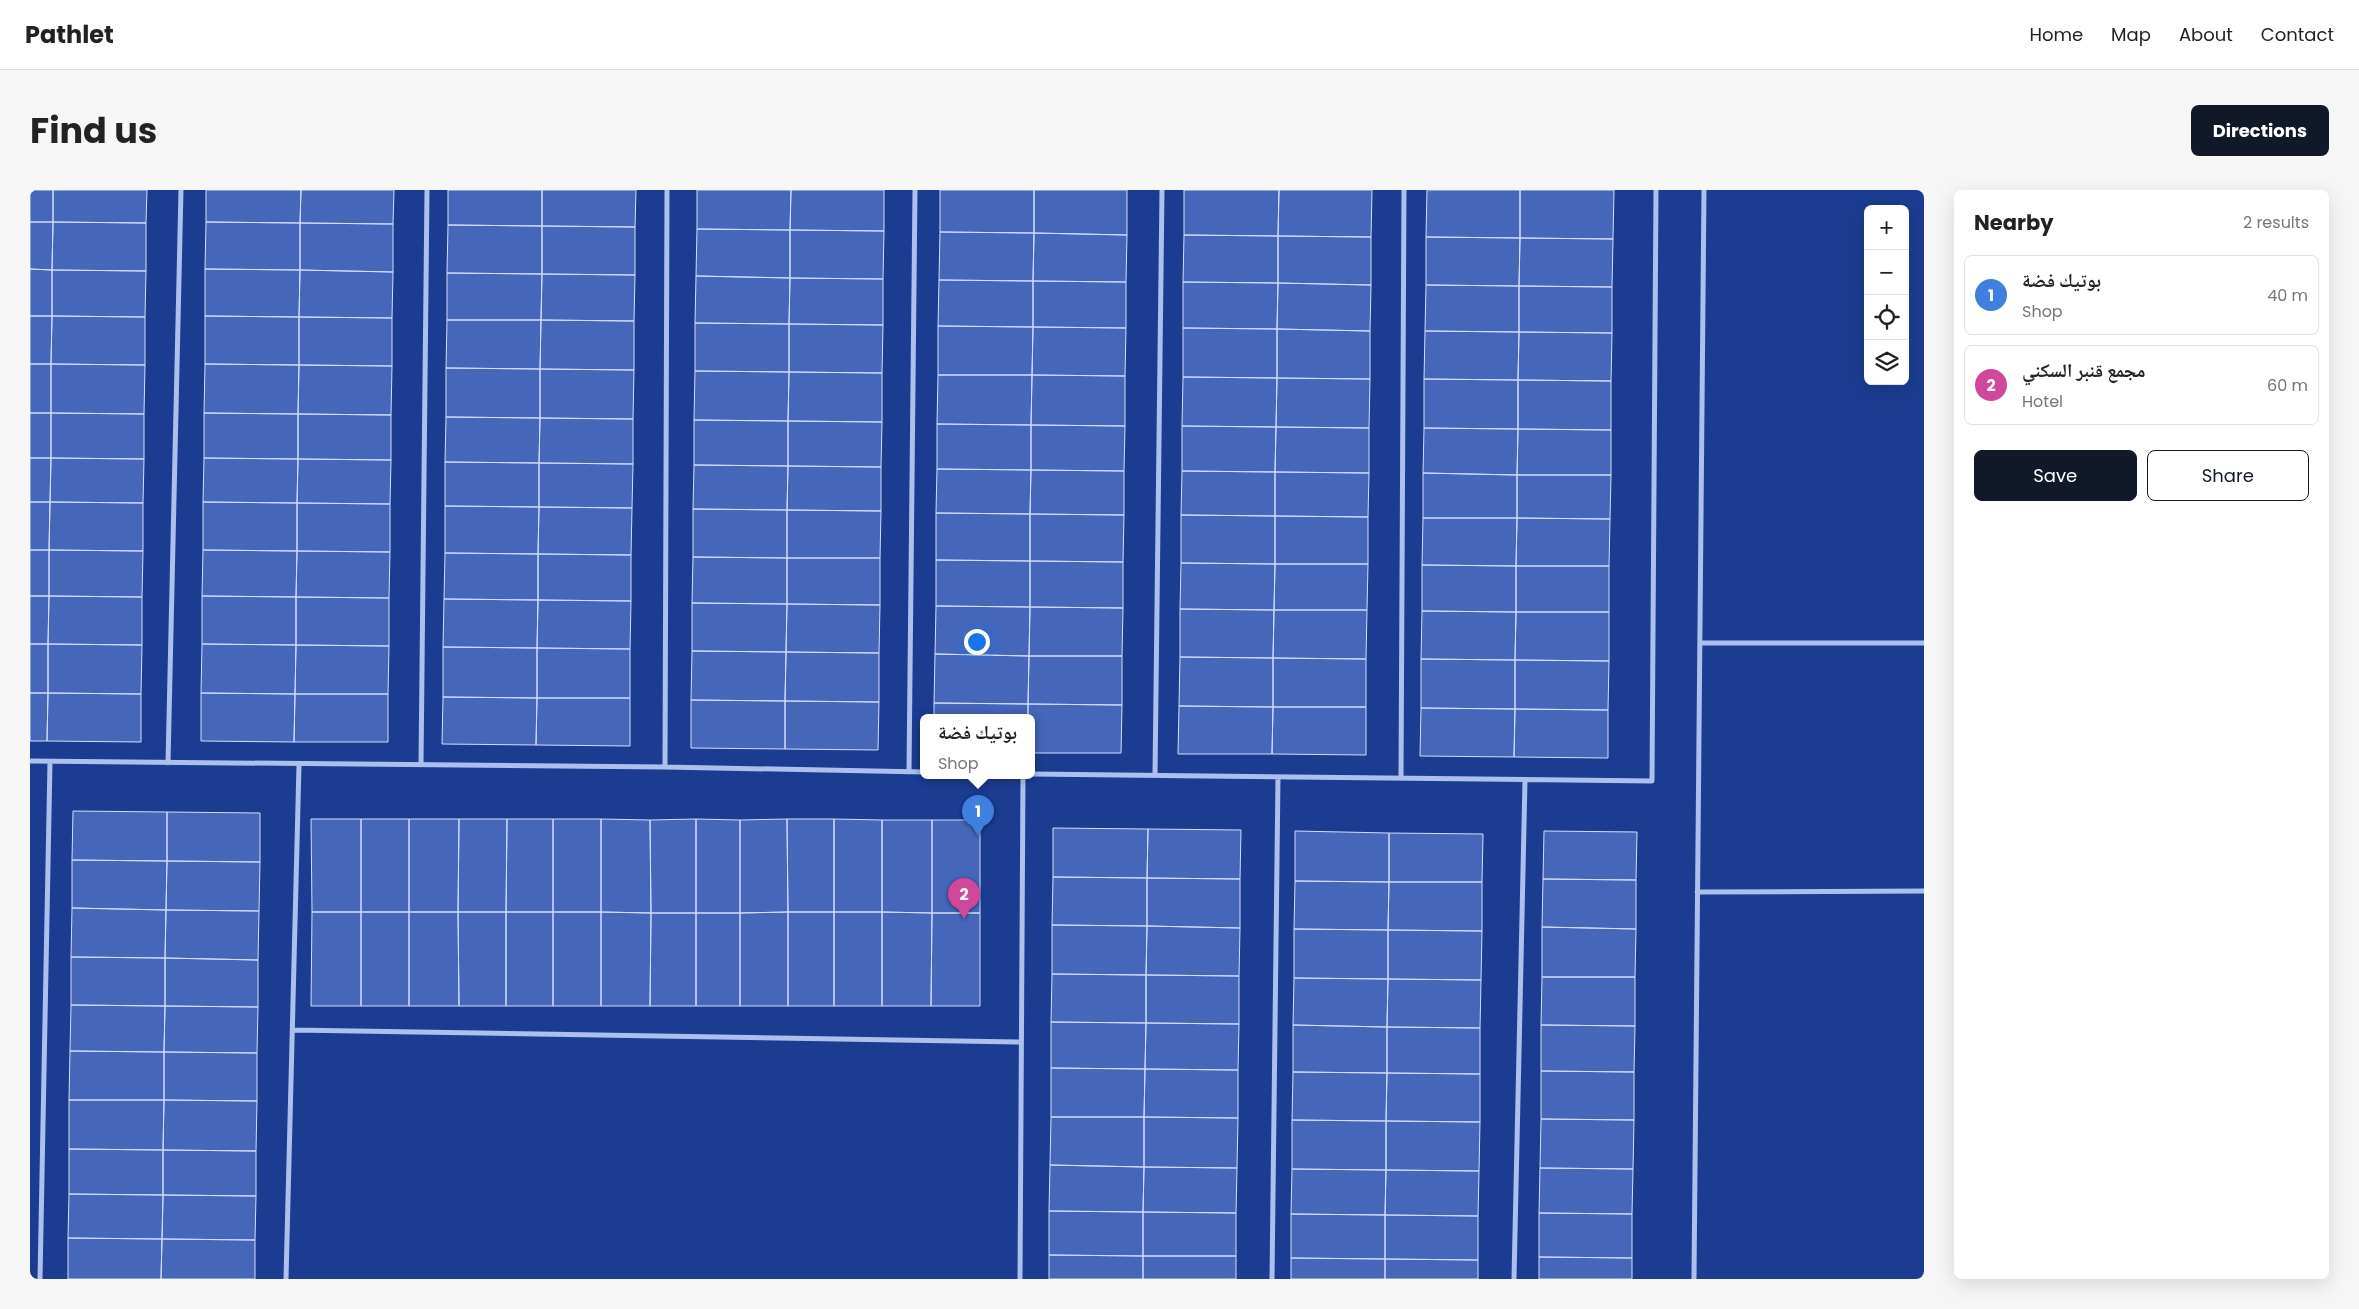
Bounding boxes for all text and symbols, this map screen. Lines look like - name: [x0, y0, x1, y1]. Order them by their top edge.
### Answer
- text: Pathlet: [25, 18, 114, 51]
- text: Home: [2029, 22, 2083, 47]
- text: Map: [2111, 22, 2151, 47]
- text: About: [2179, 22, 2233, 47]
- text: Contact: [2261, 22, 2334, 47]
- button: Directions: [2191, 105, 2329, 156]
- text: Find us: [30, 106, 157, 155]
- map controls: [1864, 205, 1909, 385]
- button: +: [1864, 205, 1909, 250]
- text: Nearby: [1974, 208, 2054, 237]
- text: 2 results: [2243, 211, 2309, 234]
- button: −: [1864, 250, 1909, 295]
- text: بوتيك فضة: [2022, 267, 2101, 294]
- text: 1: [1988, 284, 1994, 307]
- text: 40 m: [2267, 284, 2308, 307]
- button: locate: [1864, 295, 1909, 340]
- text: Shop: [2022, 300, 2063, 323]
- button: layers: [1864, 340, 1909, 385]
- text: مجمع قنبر السكني: [2022, 357, 2145, 384]
- text: 2: [1986, 374, 1996, 397]
- text: 60 m: [2267, 374, 2308, 397]
- text: Hotel: [2022, 390, 2063, 413]
- button: Save: [1974, 450, 2137, 501]
- button: Share: [2147, 450, 2309, 501]
- your location: [964, 629, 990, 655]
- popup: [920, 714, 1035, 779]
- text: بوتيك فضة: [938, 719, 1017, 746]
- text: Shop: [938, 752, 979, 775]
- pin: 1: [962, 795, 994, 836]
- pin: 2: [948, 878, 980, 919]

